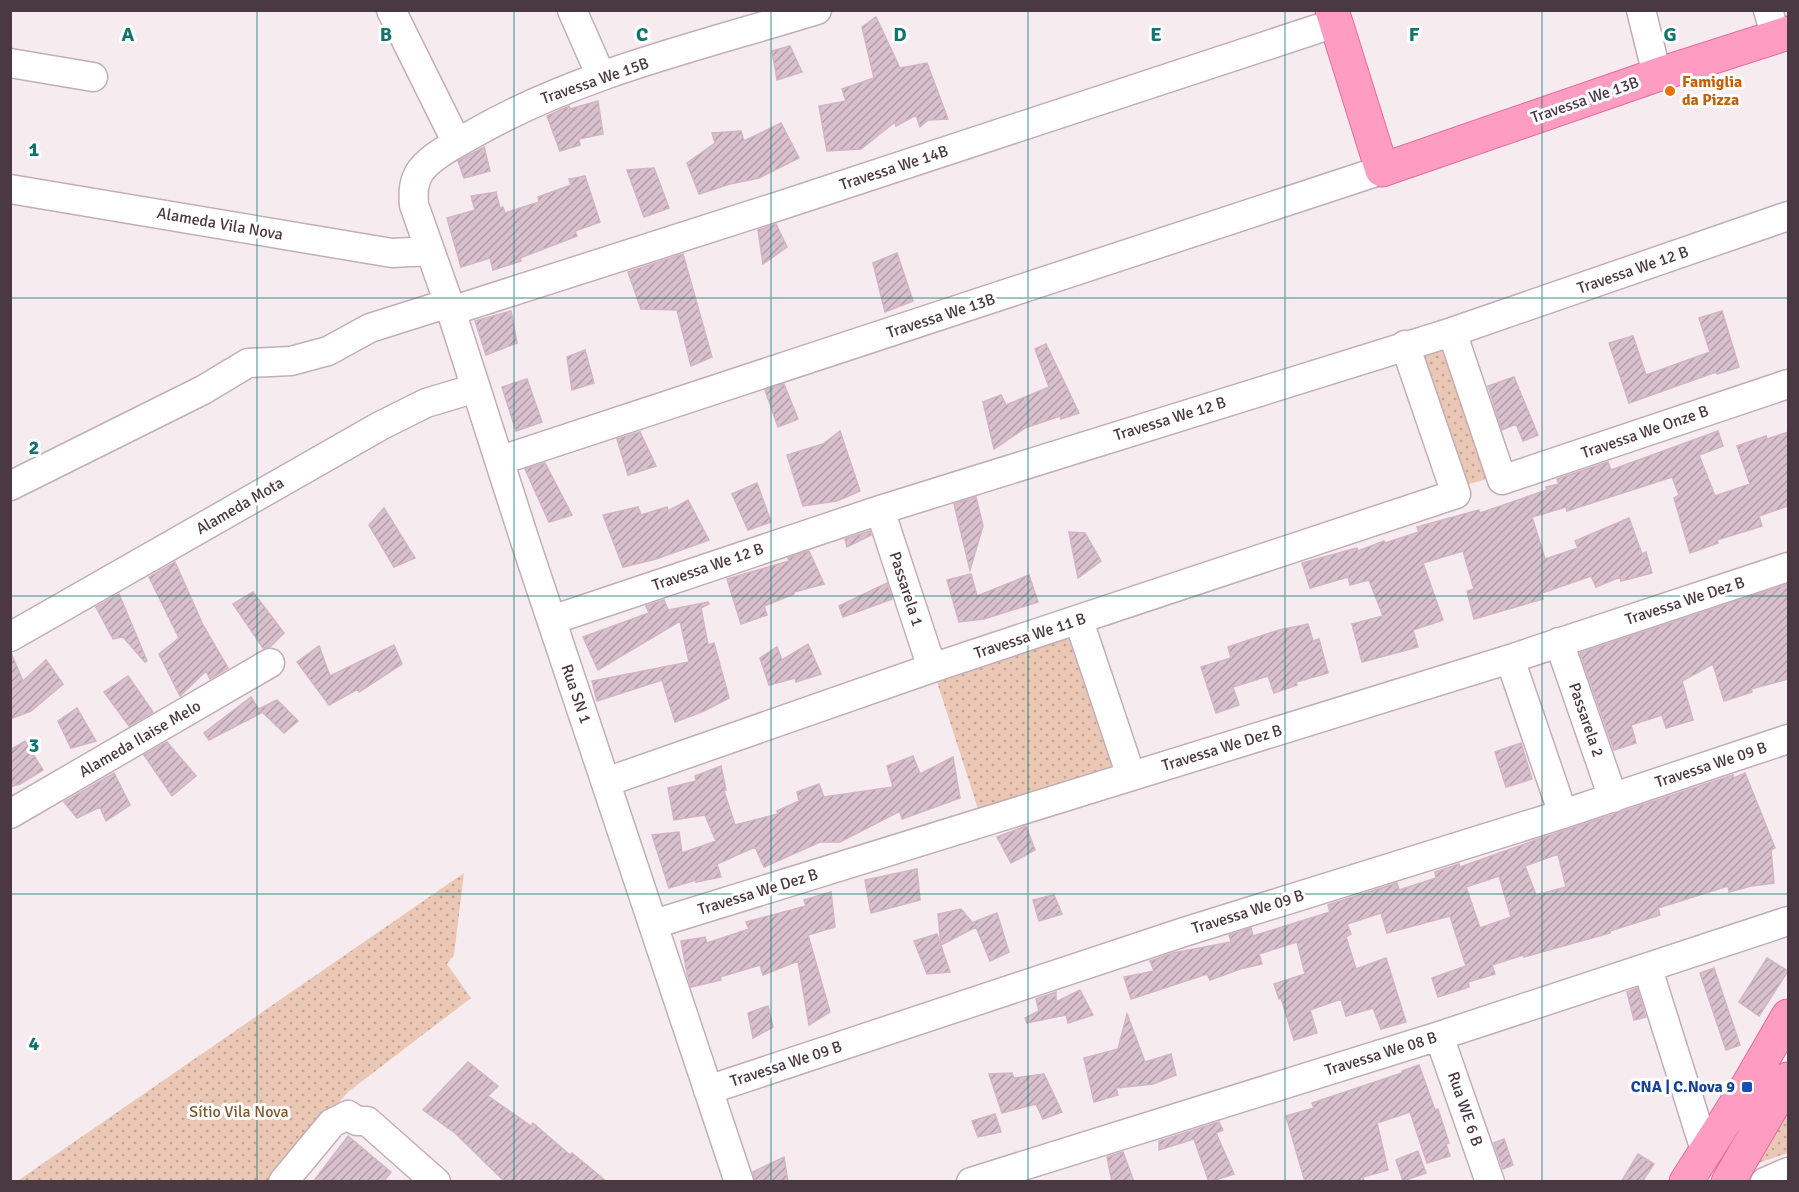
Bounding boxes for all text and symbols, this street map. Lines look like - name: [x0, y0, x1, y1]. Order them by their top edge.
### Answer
- text: A: [122, 22, 135, 47]
- text: B: [380, 22, 392, 47]
- text: C: [636, 22, 648, 47]
- text: D: [893, 22, 907, 47]
- text: E: [1150, 22, 1162, 47]
- text: F: [1409, 22, 1420, 47]
- text: G: [1663, 22, 1677, 47]
- street label: Travessa We 15B: [538, 53, 652, 109]
- street label: Travessa We 13B: [1528, 72, 1642, 128]
- place label: Famiglia da Pizza: [1682, 72, 1742, 110]
- marker: Famiglia da Pizza: [1663, 84, 1677, 98]
- text: 1: [29, 137, 40, 162]
- street label: Travessa We 14B: [837, 141, 951, 195]
- street label: Alameda Vila Nova: [155, 203, 285, 245]
- street label: Travessa We 12 B: [1575, 242, 1691, 298]
- street label: Travessa We 13B: [884, 289, 998, 343]
- street label: Travessa We 12 B: [1111, 392, 1229, 446]
- street label: Travessa We Onze B: [1579, 401, 1711, 463]
- text: 2: [29, 435, 39, 460]
- street label: Alameda Mota: [193, 473, 287, 539]
- street label: Travessa We 12 B: [650, 539, 766, 595]
- street label: Passarela 1: [885, 549, 927, 629]
- street label: Travessa We Dez B: [1623, 572, 1747, 630]
- street label: Travessa We 11 B: [972, 609, 1088, 663]
- street label: Rua SN 1: [557, 662, 595, 726]
- street label: Passarela 2: [1564, 680, 1608, 760]
- street label: Alameda Ilaise Melo: [75, 696, 205, 782]
- street label: Travessa We Dez B: [1159, 720, 1285, 776]
- text: 3: [29, 733, 39, 758]
- street label: Travessa We 09 B: [1653, 738, 1769, 792]
- street label: Travessa We Dez B: [695, 864, 821, 920]
- street label: Travessa We 09 B: [1189, 885, 1307, 939]
- street label: Travessa We 08 B: [1322, 1027, 1440, 1081]
- text: 4: [29, 1031, 40, 1056]
- street label: Travessa We 09 B: [728, 1037, 844, 1091]
- street label: Rua WE 6 B: [1443, 1069, 1487, 1149]
- place label: CNA | C.Nova 9: [1631, 1077, 1735, 1097]
- marker: CNA | C.Nova 9: [1740, 1080, 1754, 1094]
- park label: Sítio Vila Nova: [189, 1102, 289, 1122]

